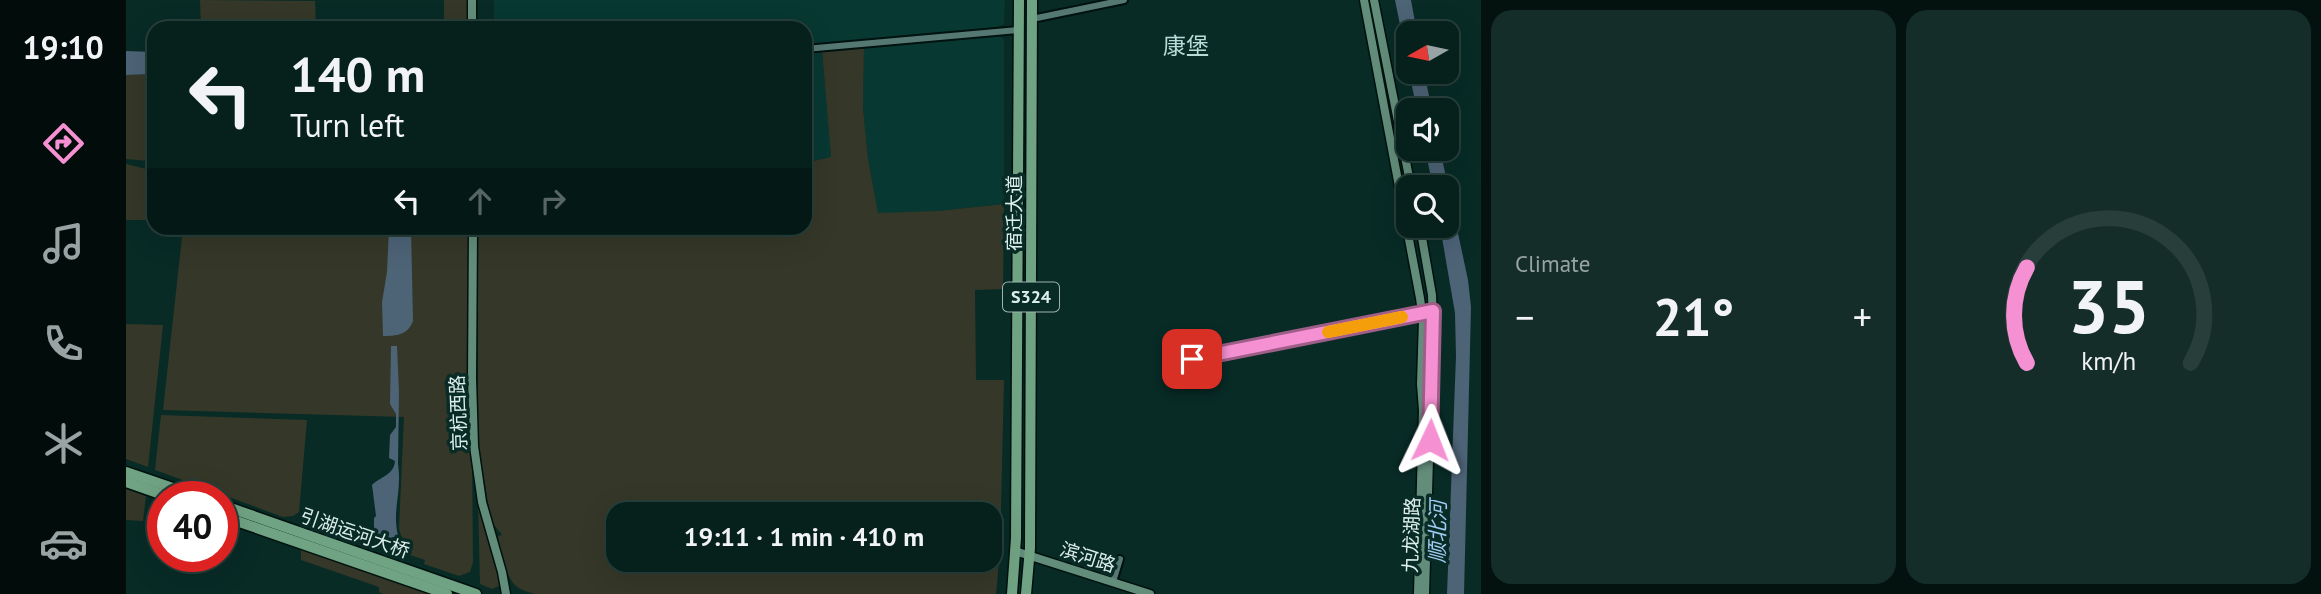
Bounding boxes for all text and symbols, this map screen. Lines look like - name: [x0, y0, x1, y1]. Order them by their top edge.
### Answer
- north arrow: [1396, 21, 1460, 84]
- map controls: [1396, 21, 1459, 238]
- text: 19:10: [22, 26, 104, 68]
- district label: 康堡: [1163, 31, 1209, 60]
- text: 140 m: [290, 42, 425, 106]
- icon: left: [175, 49, 266, 140]
- button: sound: [1396, 98, 1459, 161]
- text: Turn left: [290, 104, 405, 146]
- icon: directions: [39, 119, 88, 168]
- street label: 宿迁大道: [1002, 175, 1026, 251]
- button: search: [1396, 175, 1459, 238]
- icon: left: [388, 182, 426, 220]
- icon: ahead: [461, 182, 499, 220]
- icon: right: [534, 182, 572, 220]
- icon: music: [39, 219, 88, 268]
- text: Climate: [1515, 249, 1590, 278]
- text: 35: [2067, 259, 2150, 353]
- road number: S324: [1003, 282, 1059, 312]
- text: 21°: [1653, 283, 1734, 350]
- text: −: [1515, 292, 1534, 341]
- text: +: [1853, 292, 1872, 341]
- icon: phone: [39, 319, 88, 368]
- pin: [1162, 329, 1222, 389]
- icon: arrive: [1173, 340, 1211, 378]
- text: km/h: [2081, 345, 2136, 377]
- street label: 京杭西路: [445, 375, 471, 451]
- position arrow: [1393, 403, 1467, 477]
- icon: climate: [39, 419, 88, 468]
- speed limit sign: 40: [147, 481, 238, 572]
- water label: 顺北河: [1423, 496, 1452, 564]
- street label: 九龙湖路: [1398, 497, 1424, 573]
- street label: 引湖运河大桥: [297, 503, 413, 563]
- icon: car: [39, 519, 88, 568]
- text: 19:11 · 1 min · 410 m: [684, 520, 924, 553]
- street label: 滨河路: [1057, 537, 1119, 577]

